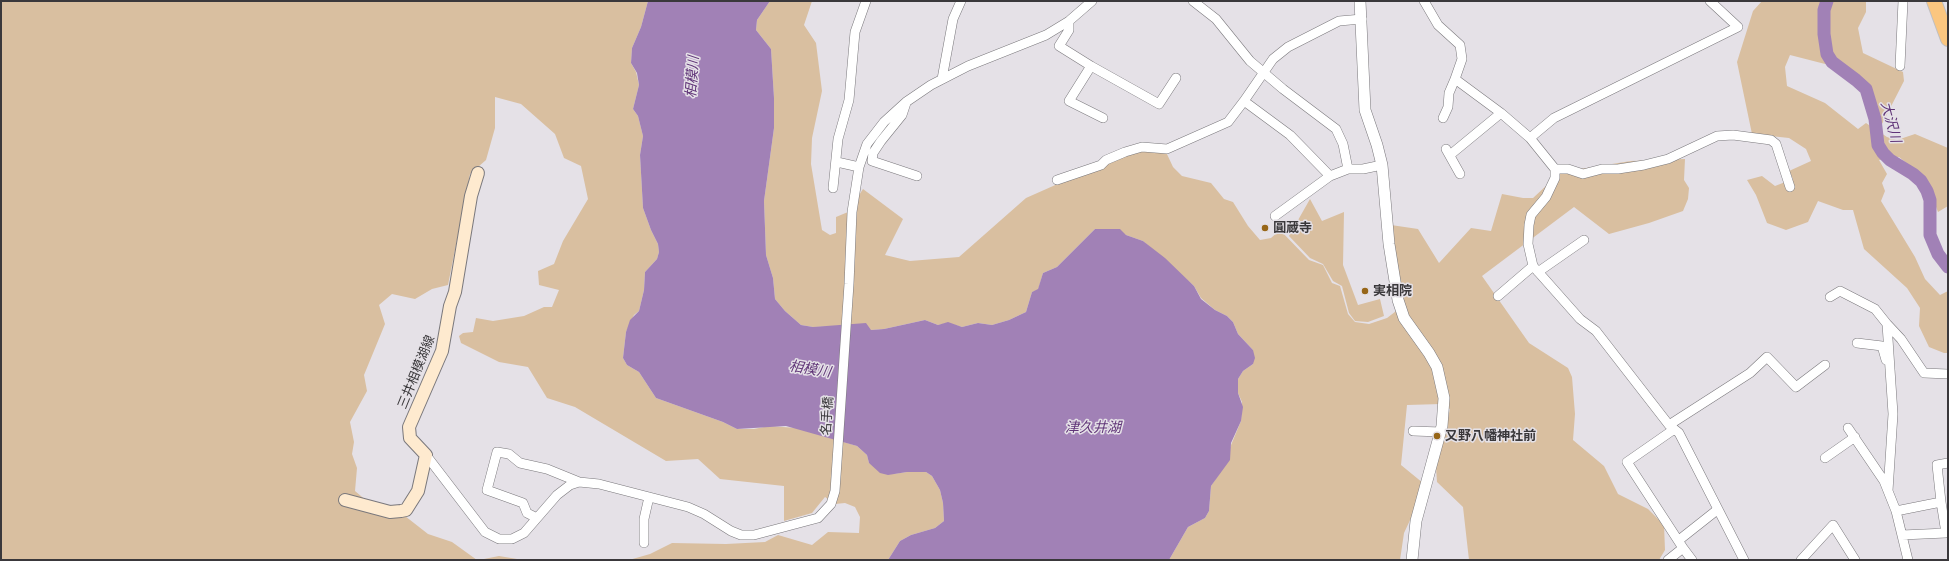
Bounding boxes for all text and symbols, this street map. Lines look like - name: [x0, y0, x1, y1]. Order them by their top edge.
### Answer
- water label: 相模川: [682, 55, 702, 99]
- water label: 大沢川: [1877, 100, 1905, 144]
- place label: 圓蔵寺: [1273, 220, 1312, 236]
- marker: 圓蔵寺: [1260, 223, 1270, 233]
- place label: 実相院: [1373, 283, 1412, 299]
- marker: 実相院: [1360, 286, 1370, 296]
- street label: 三井相模湖線: [394, 333, 438, 411]
- water label: 相模川: [788, 357, 832, 381]
- street label: 名手橋: [818, 396, 836, 436]
- water label: 津久井湖: [1065, 419, 1121, 435]
- place label: 又野八幡神社前: [1445, 428, 1536, 444]
- marker: 又野八幡神社前: [1432, 431, 1442, 441]

